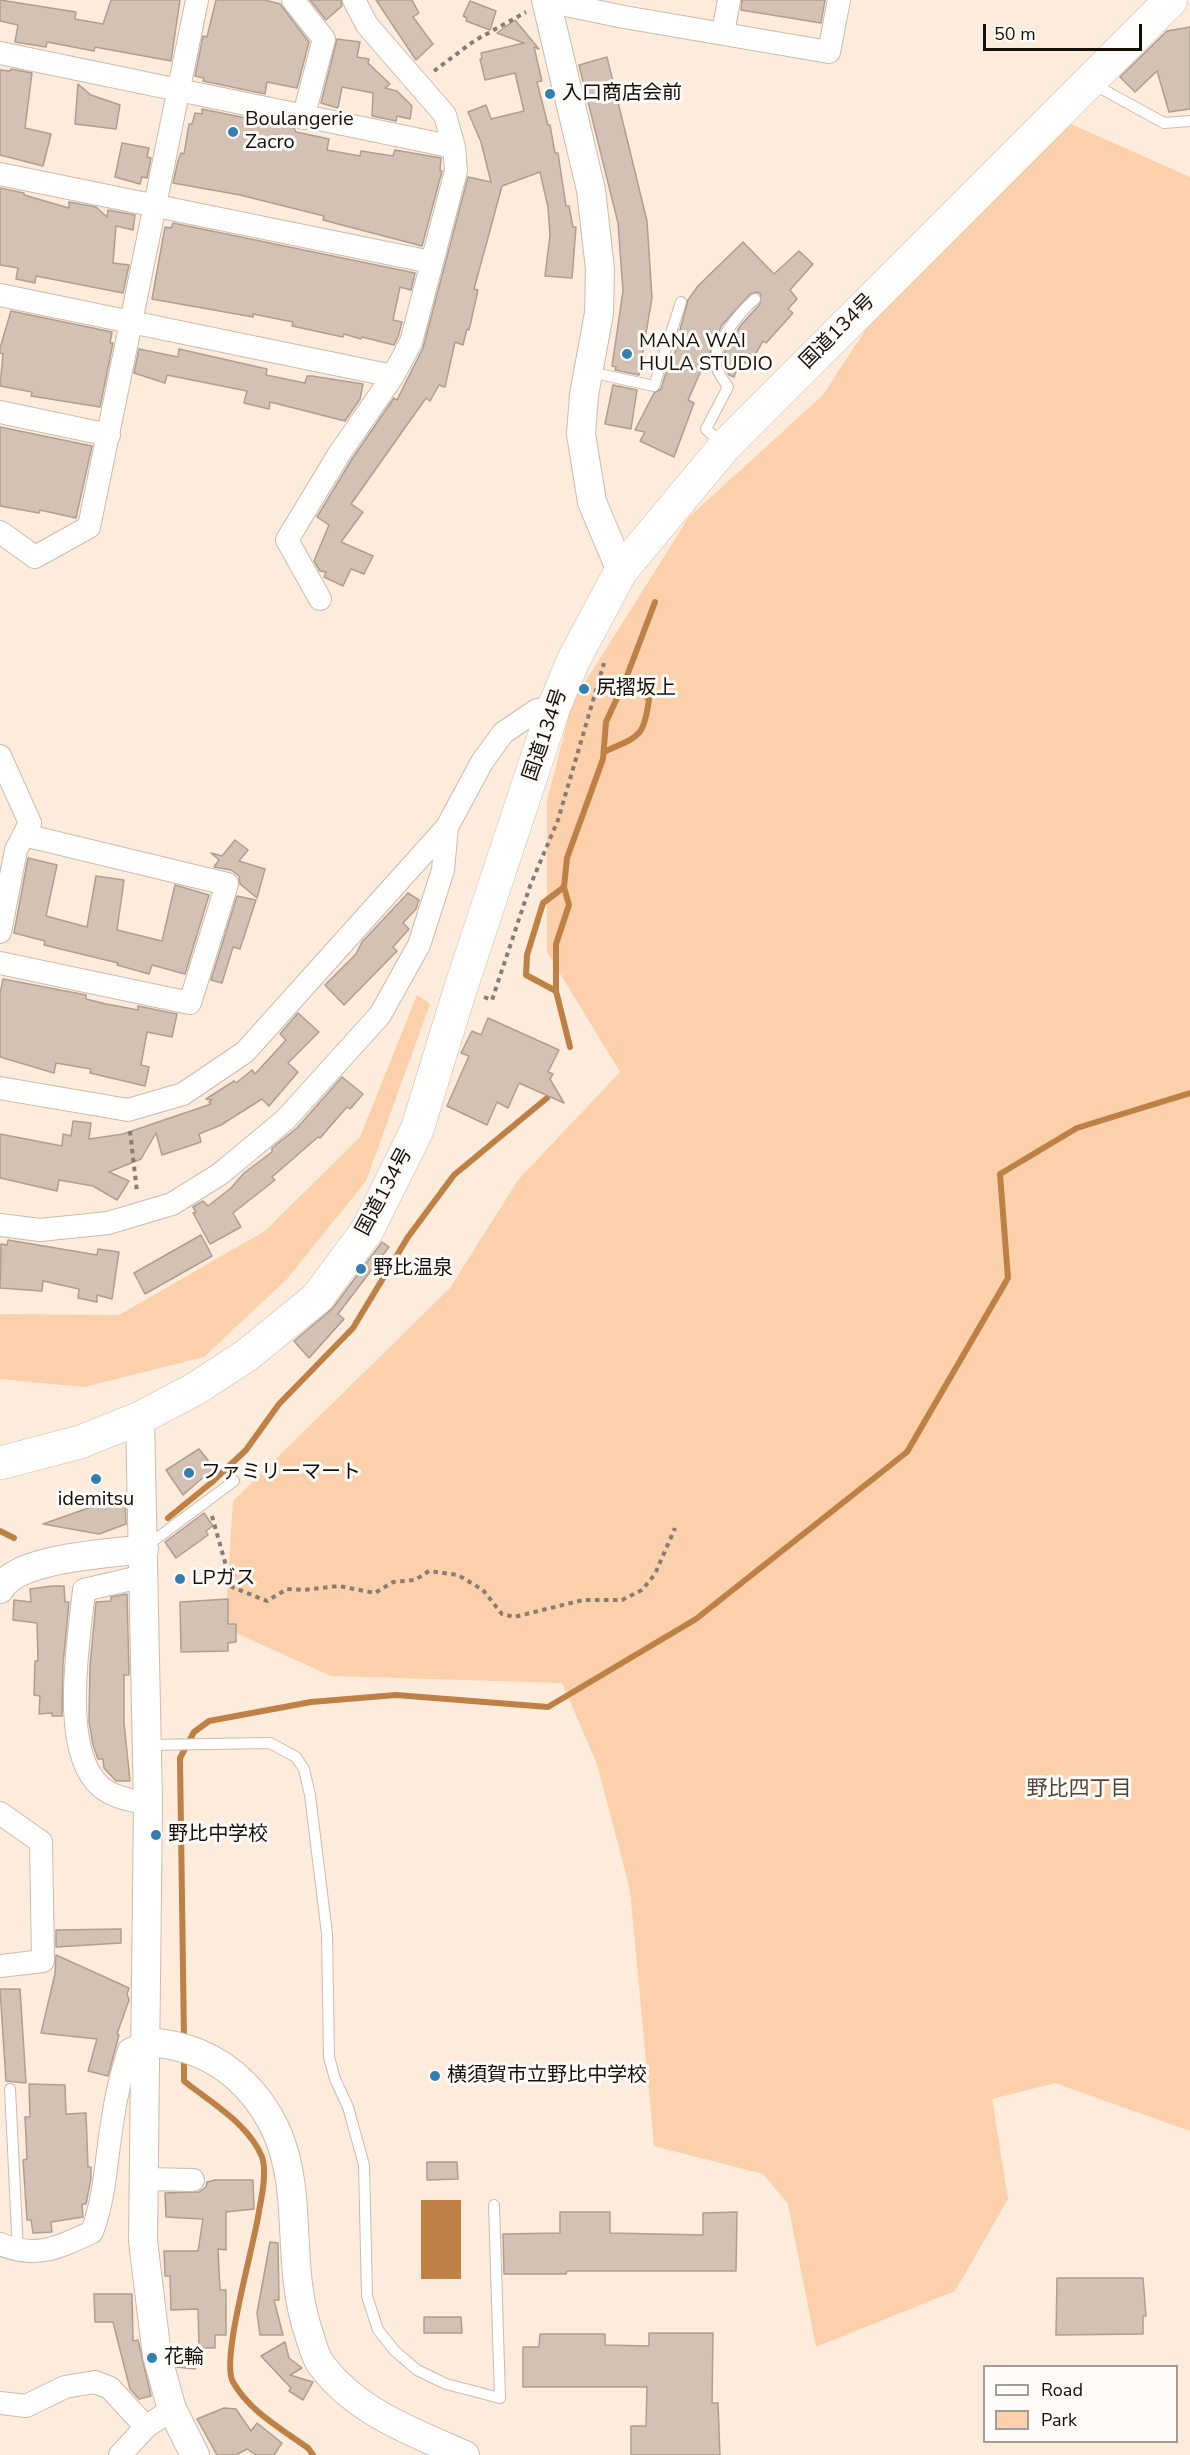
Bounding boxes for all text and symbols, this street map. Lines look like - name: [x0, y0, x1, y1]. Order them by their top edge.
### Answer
- scale bar: [986, 12, 1145, 50]
- text: 50 m: [994, 22, 1036, 46]
- place label: 入口商店会前: [562, 82, 682, 106]
- marker: 入口商店会前: [543, 87, 557, 101]
- place label: Boulangerie Zacro: [245, 108, 354, 155]
- marker: Boulangerie Zacro: [226, 125, 240, 139]
- street label: 国道134号: [796, 290, 880, 374]
- place label: MANA WAI HULA STUDIO: [639, 330, 773, 377]
- marker: MANA WAI HULA STUDIO: [620, 347, 634, 361]
- place label: 尻摺坂上: [596, 677, 676, 701]
- marker: 尻摺坂上: [577, 682, 591, 696]
- street label: 国道134号: [519, 686, 573, 784]
- street label: 国道134号: [352, 1144, 418, 1240]
- place label: 野比温泉: [373, 1257, 453, 1281]
- marker: 野比温泉: [354, 1262, 368, 1276]
- place label: ファミリーマート: [201, 1461, 361, 1485]
- marker: ファミリーマート: [182, 1466, 196, 1480]
- marker: idemitsu: [89, 1472, 103, 1486]
- place label: idemitsu: [58, 1488, 134, 1512]
- place label: LPガス: [192, 1567, 256, 1591]
- marker: LPガス: [173, 1572, 187, 1586]
- district label: 野比四丁目: [1027, 1777, 1131, 1803]
- place label: 野比中学校: [168, 1823, 268, 1847]
- marker: 野比中学校: [149, 1828, 163, 1842]
- place label: 横須賀市立野比中学校: [447, 2064, 647, 2088]
- marker: 横須賀市立野比中学校: [428, 2069, 442, 2083]
- place label: 花輪: [164, 2346, 204, 2370]
- marker: 花輪: [145, 2351, 159, 2365]
- legend: [983, 2365, 1178, 2443]
- text: Road: [1041, 2378, 1083, 2402]
- text: Park: [1041, 2408, 1077, 2432]

